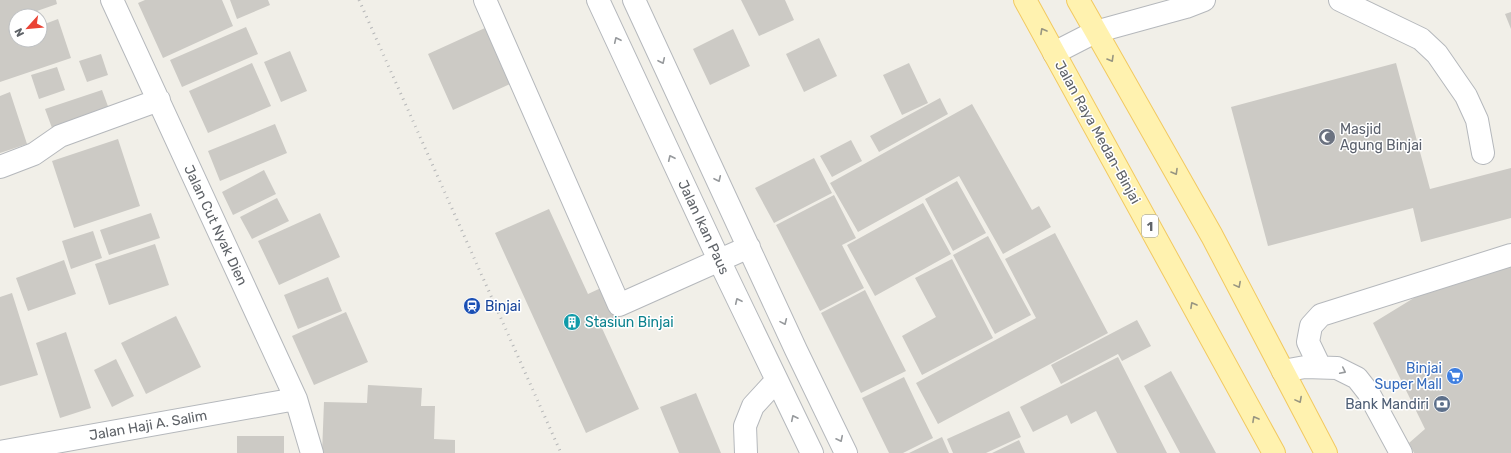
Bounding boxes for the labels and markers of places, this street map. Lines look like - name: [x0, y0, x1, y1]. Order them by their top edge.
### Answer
- place label: Masjid Agung Binjai: [1340, 121, 1422, 154]
- mosque icon: Masjid Agung Binjai: [1317, 127, 1337, 147]
- station icon: Binjai: [462, 296, 482, 316]
- place label: Binjai: [485, 298, 521, 315]
- building icon: Stasiun Binjai: [562, 312, 582, 332]
- place label: Stasiun Binjai: [585, 314, 674, 331]
- place label: Binjai Super Mall: [1375, 360, 1442, 393]
- supermarket icon: Binjai Super Mall: [1445, 366, 1465, 386]
- bank icon: Bank Mandiri: [1432, 394, 1452, 414]
- place label: Bank Mandiri: [1345, 396, 1429, 413]

